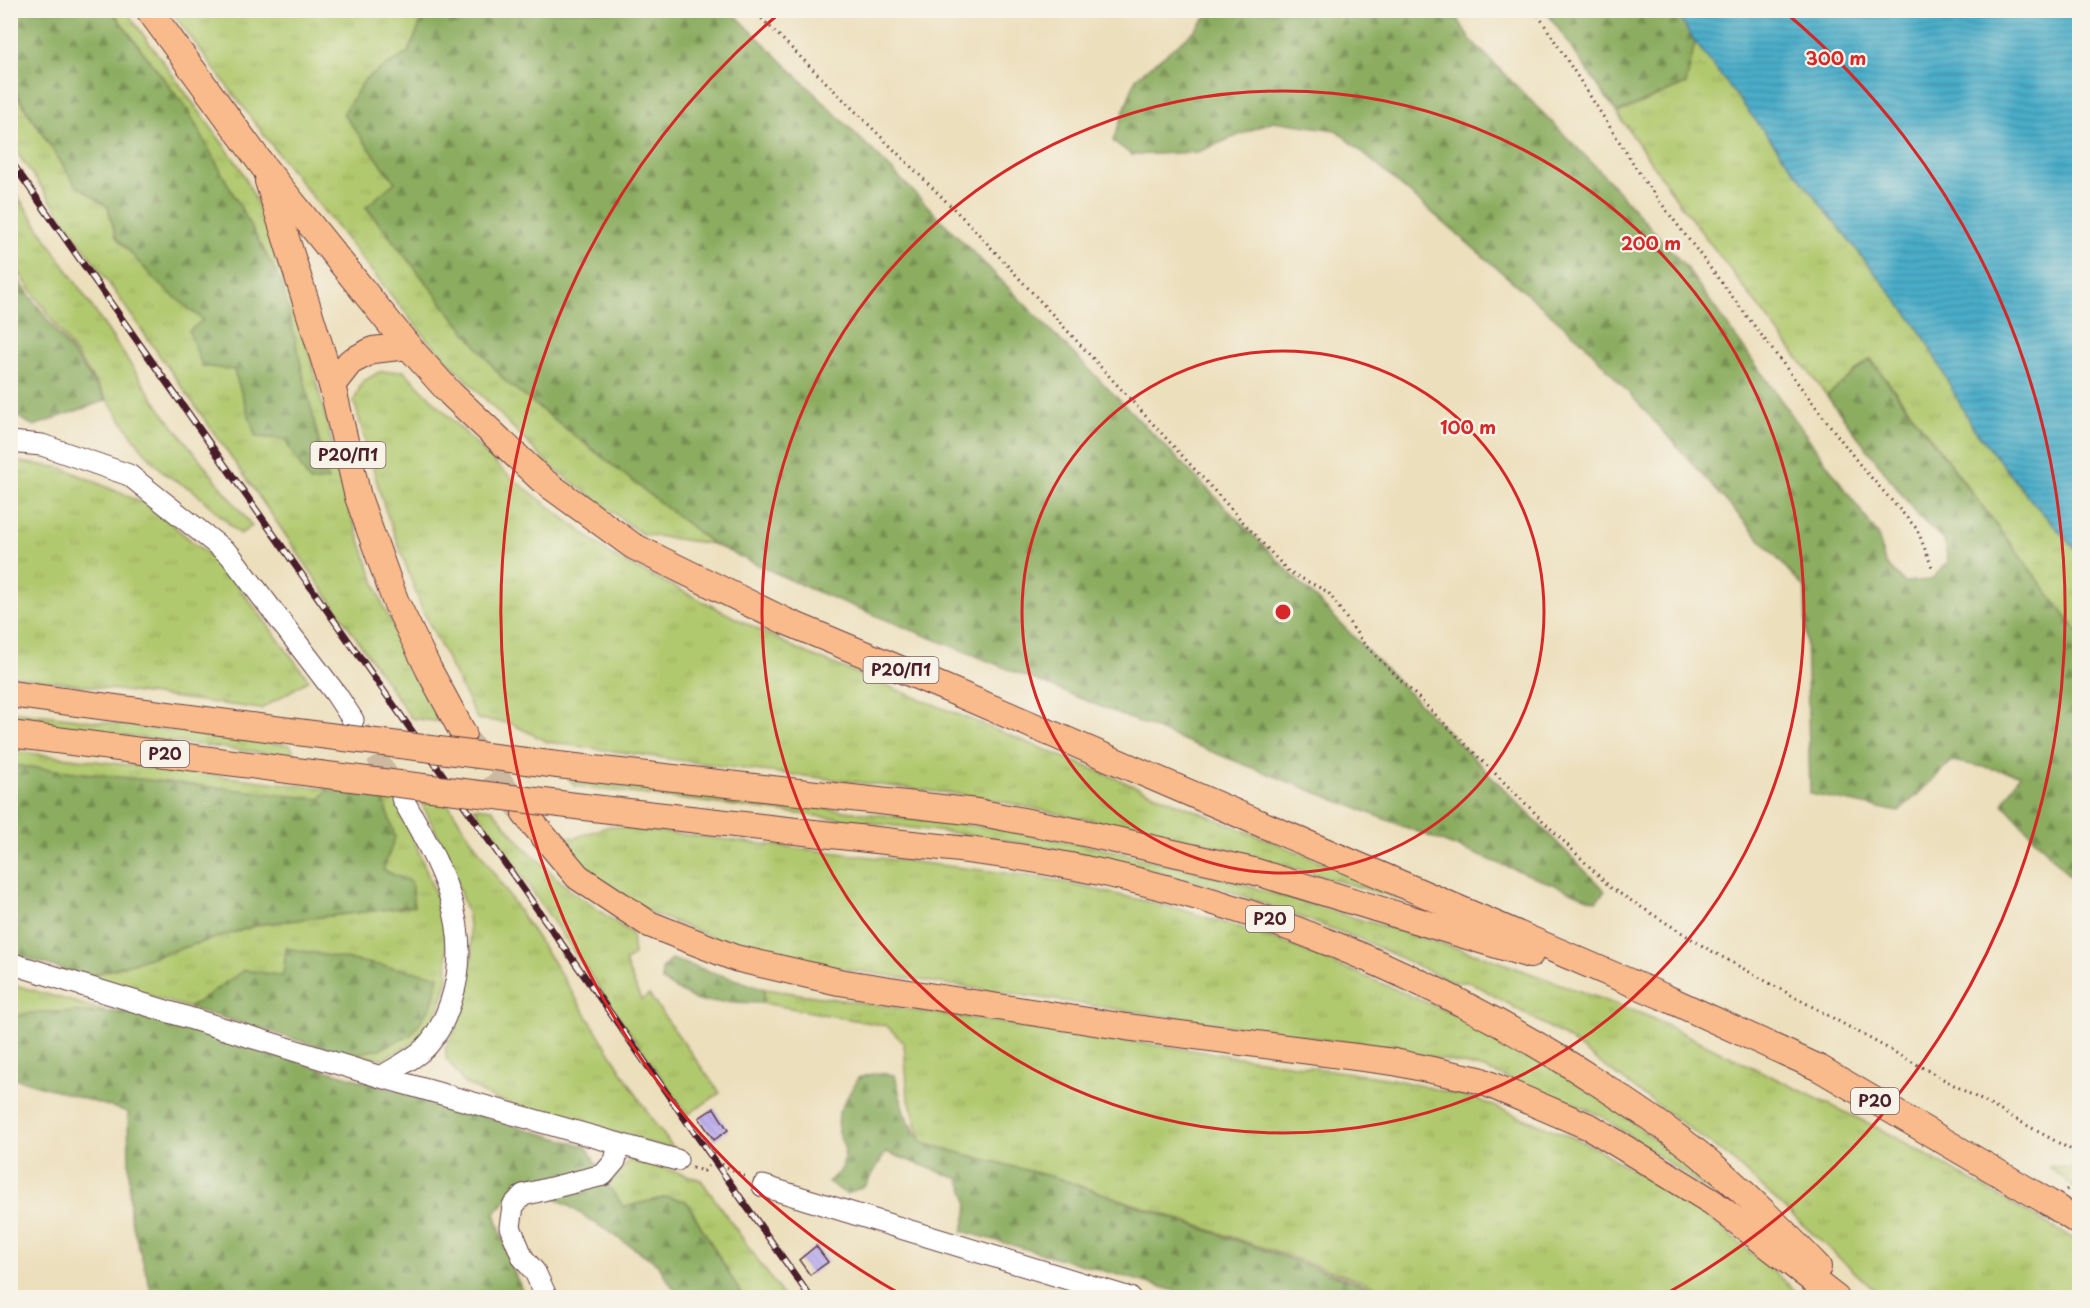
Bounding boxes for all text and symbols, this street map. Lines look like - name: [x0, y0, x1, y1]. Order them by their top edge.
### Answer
- text: 300 m: [1806, 44, 1866, 71]
- text: 200 m: [1621, 229, 1681, 256]
- text: 100 m: [1440, 413, 1496, 440]
- road number: Р20/П1: [310, 442, 386, 468]
- centre of rings: [1273, 602, 1293, 622]
- road number: Р20/П1: [864, 657, 938, 683]
- road number: Р20: [141, 741, 189, 767]
- road number: Р20: [1246, 906, 1294, 932]
- road number: Р20: [1851, 1088, 1899, 1114]

